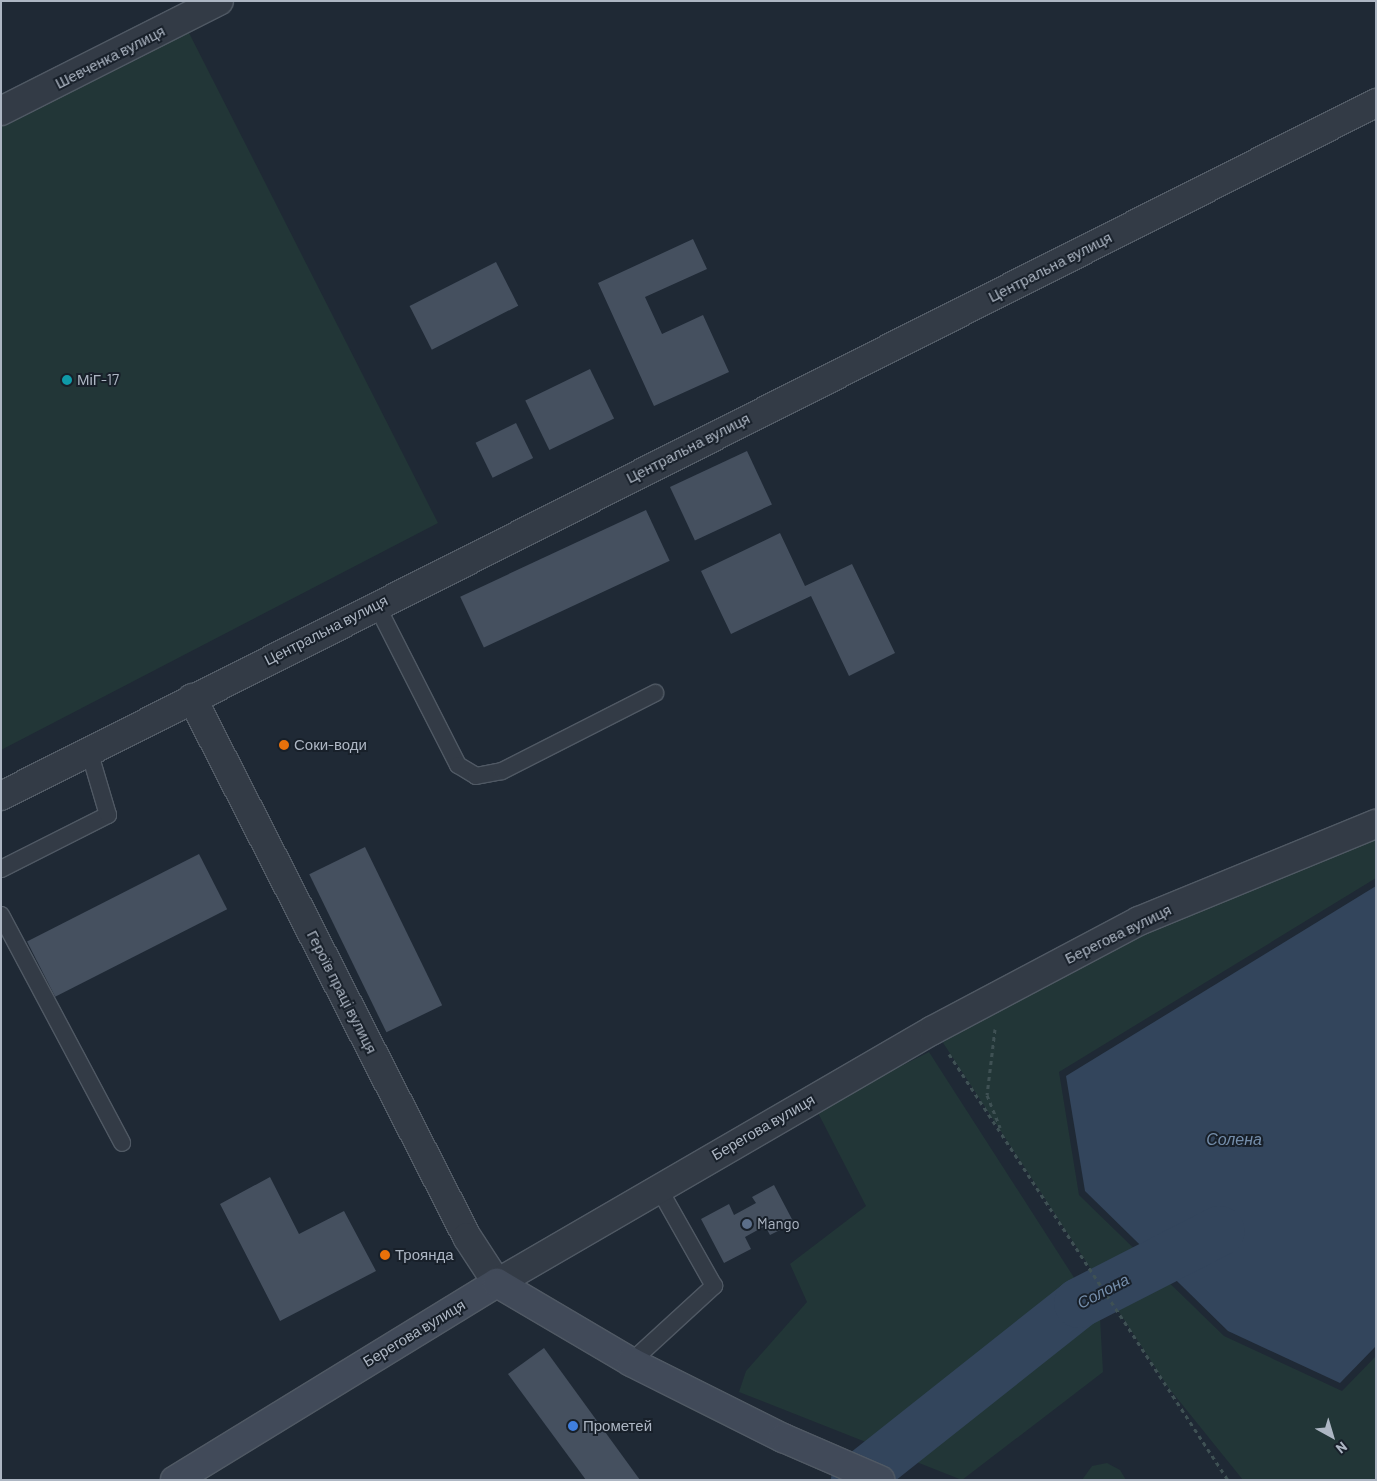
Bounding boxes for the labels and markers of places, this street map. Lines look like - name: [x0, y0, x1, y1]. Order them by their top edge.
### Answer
- place label: МіГ-17: [77, 371, 119, 389]
- marker: МіГ-17: [61, 374, 73, 386]
- place label: Соки-води: [294, 736, 367, 754]
- marker: Соки-води: [278, 739, 290, 751]
- place label: Mango: [757, 1215, 800, 1233]
- marker: Mango: [741, 1218, 753, 1230]
- place label: Троянда: [395, 1246, 454, 1264]
- marker: Троянда: [379, 1249, 391, 1261]
- place label: Прометей: [583, 1417, 652, 1435]
- marker: Прометей: [567, 1420, 579, 1432]

